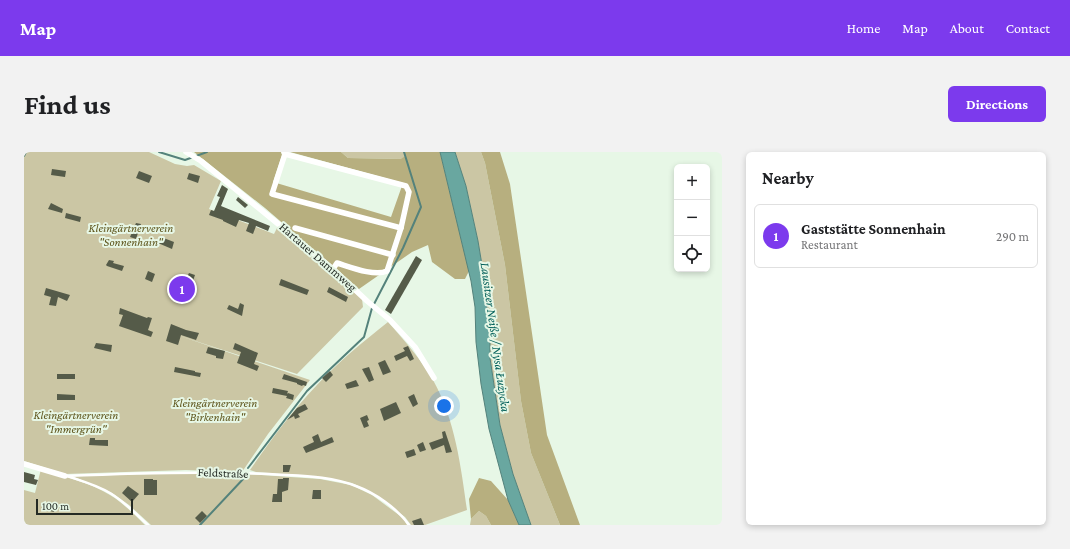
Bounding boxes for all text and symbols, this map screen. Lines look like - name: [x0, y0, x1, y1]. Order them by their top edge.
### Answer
- text: Map: [20, 18, 56, 39]
- text: Home: [847, 20, 880, 36]
- text: Map: [902, 20, 928, 36]
- text: About: [950, 20, 984, 36]
- text: Contact: [1006, 20, 1050, 36]
- button: Directions: [948, 86, 1046, 122]
- text: Find us: [24, 89, 111, 120]
- map controls: [674, 164, 710, 272]
- button: +: [674, 164, 710, 200]
- text: Nearby: [762, 169, 814, 188]
- button: −: [674, 200, 710, 236]
- street label: Hartauer Dammweg: [276, 220, 360, 295]
- park label: Kleingärtnerverein "Sonnenhain": [89, 221, 173, 249]
- text: Gaststätte Sonnenhain: [801, 221, 946, 237]
- text: 1: [774, 229, 778, 244]
- text: 290 m: [996, 229, 1029, 244]
- button: locate: [674, 236, 710, 272]
- text: Restaurant: [801, 237, 858, 252]
- water label: Lausitzer Neiße / Nysa Łużycka: [478, 261, 513, 413]
- pin: 1: [169, 274, 195, 304]
- park label: Kleingärtnerverein "Birkenhain": [173, 396, 257, 424]
- your location: [434, 396, 454, 416]
- park label: Kleingärtnerverein "Immergrün": [34, 408, 118, 436]
- street label: Feldstraße: [197, 465, 249, 481]
- scale bar: [36, 497, 133, 516]
- text: 100 m: [42, 500, 69, 512]

